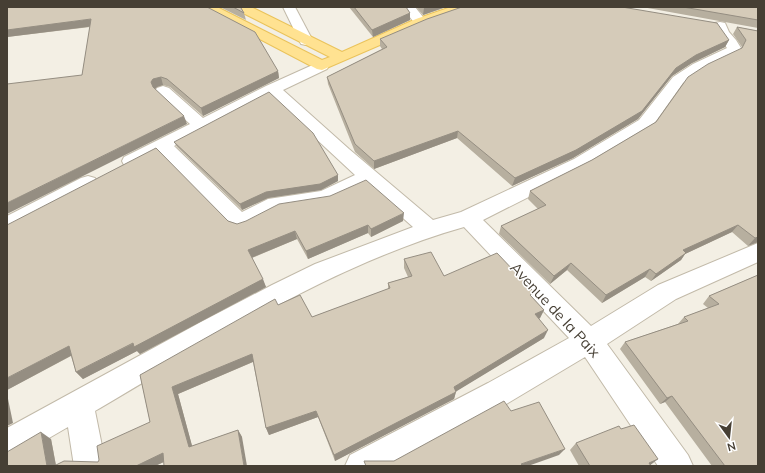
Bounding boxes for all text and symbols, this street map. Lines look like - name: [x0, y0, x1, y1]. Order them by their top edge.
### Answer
- street label: Avenue de la Paix: [506, 258, 605, 361]
- north arrow: [709, 417, 749, 457]
- text: N: [726, 439, 737, 454]

